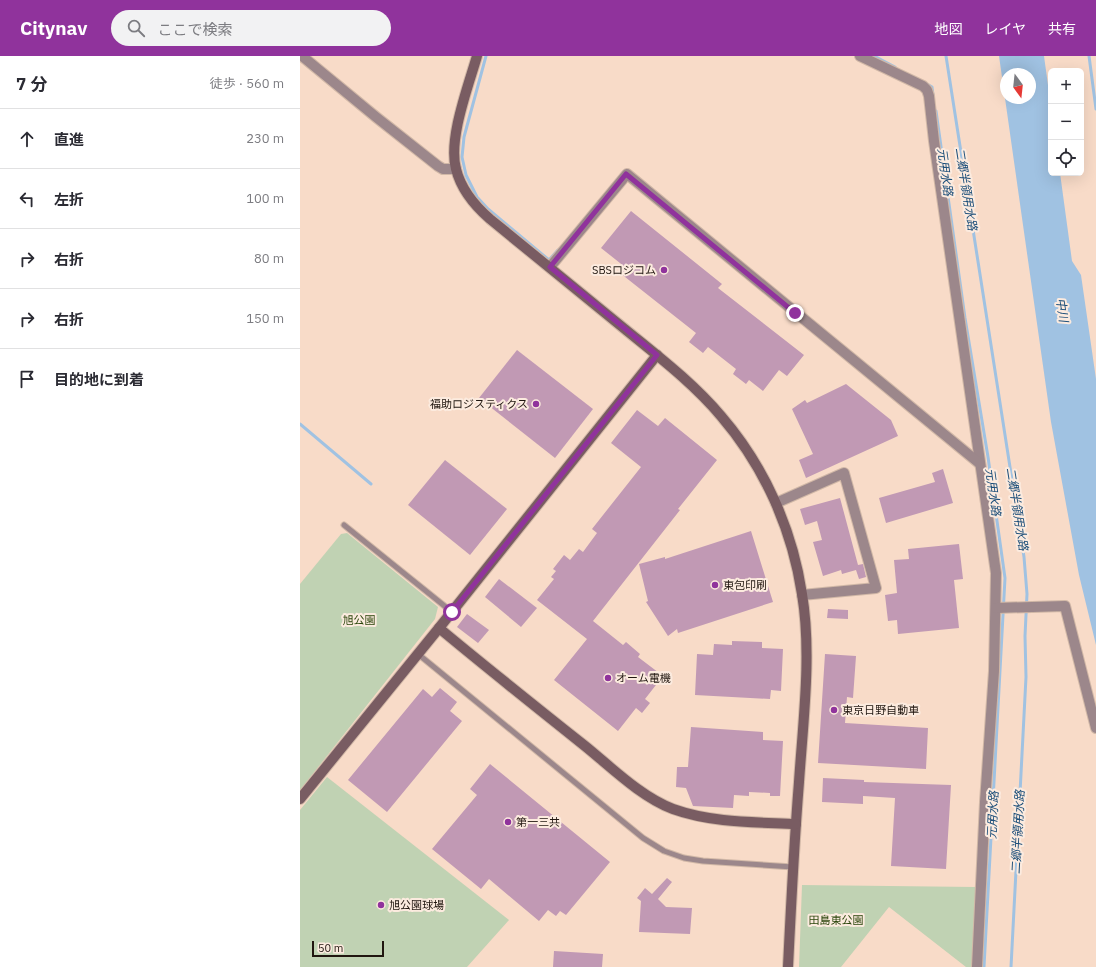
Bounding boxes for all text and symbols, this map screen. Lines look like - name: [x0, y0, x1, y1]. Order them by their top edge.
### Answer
- search box: [111, 10, 391, 46]
- text: Citynav: [20, 16, 87, 40]
- icon: search: [125, 17, 147, 39]
- text: ここで検索: [157, 20, 232, 39]
- text: 地図: [934, 20, 962, 38]
- text: レイヤ: [984, 20, 1026, 38]
- text: 共有: [1048, 20, 1076, 38]
- north arrow: [1000, 68, 1036, 104]
- map controls: [1048, 68, 1084, 176]
- button: +: [1048, 68, 1084, 104]
- text: 7 分: [16, 73, 47, 95]
- text: 徒歩 · 560 m: [210, 75, 284, 92]
- button: −: [1048, 104, 1084, 140]
- icon: ahead: [16, 128, 38, 150]
- text: 直進: [54, 130, 84, 149]
- text: 230 m: [246, 130, 284, 147]
- button: locate: [1048, 140, 1084, 176]
- water label: 二郷半領用水路: [953, 146, 981, 233]
- water label: 元用水路: [935, 147, 956, 198]
- icon: left: [16, 188, 38, 210]
- text: 左折: [54, 190, 84, 209]
- text: 100 m: [246, 190, 284, 207]
- icon: right: [16, 248, 38, 270]
- text: 右折: [54, 250, 84, 269]
- text: 80 m: [254, 250, 284, 267]
- place label: SBSロジコム: [592, 263, 656, 277]
- marker: SBSロジコム: [659, 265, 669, 275]
- water label: 中川: [1053, 297, 1072, 325]
- route end: [786, 304, 804, 322]
- icon: right: [16, 308, 38, 330]
- text: 右折: [54, 310, 84, 329]
- text: 150 m: [246, 310, 284, 327]
- icon: arrive: [16, 368, 38, 390]
- text: 目的地に到着: [54, 370, 144, 389]
- place label: 福助ロジスティクス: [430, 397, 528, 411]
- marker: 福助ロジスティクス: [531, 399, 541, 409]
- water label: 二郷半領用水路: [1004, 466, 1032, 553]
- water label: 元用水路: [983, 467, 1004, 518]
- place label: 東包印刷: [723, 578, 767, 592]
- marker: 東包印刷: [710, 580, 720, 590]
- route start: [443, 603, 461, 621]
- park label: 旭公園: [343, 613, 376, 627]
- place label: オーム電機: [616, 671, 671, 685]
- marker: オーム電機: [603, 673, 613, 683]
- place label: 東京日野自動車: [842, 703, 919, 717]
- marker: 東京日野自動車: [829, 705, 839, 715]
- water label: 二郷半領用水路: [1008, 789, 1027, 874]
- water label: 元用水路: [984, 790, 1001, 839]
- place label: 第一三共: [516, 815, 560, 829]
- marker: 第一三共: [503, 817, 513, 827]
- place label: 旭公園球場: [389, 898, 444, 912]
- marker: 旭公園球場: [376, 900, 386, 910]
- park label: 田島東公園: [809, 913, 864, 927]
- scale bar: [312, 939, 384, 958]
- text: 50 m: [318, 941, 343, 955]

